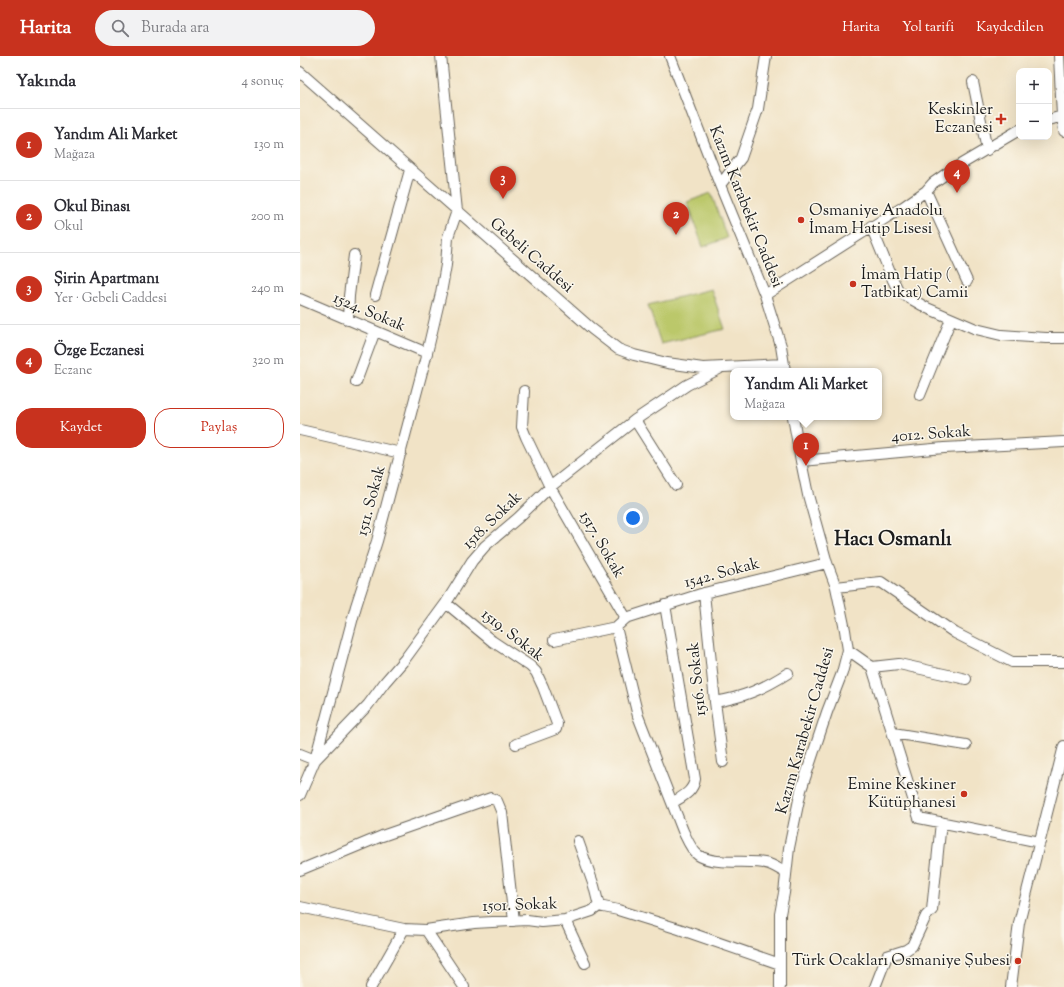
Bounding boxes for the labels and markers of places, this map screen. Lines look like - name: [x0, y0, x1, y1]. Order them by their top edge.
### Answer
- place label: Keskinler Eczanesi: [928, 99, 993, 140]
- marker: Keskinler Eczanesi: [996, 114, 1006, 124]
- pin: 4: [944, 160, 970, 193]
- pin: 3: [490, 166, 516, 199]
- place label: Osmaniye Anadolu İmam Hatip Lisesi: [809, 200, 943, 241]
- pin: 2: [663, 202, 689, 235]
- marker: Osmaniye Anadolu İmam Hatip Lisesi: [796, 215, 806, 225]
- place label: İmam Hatip ( Tatbikat) Camii: [861, 264, 969, 305]
- marker: İmam Hatip ( Tatbikat) Camii: [848, 279, 858, 289]
- pin: 1: [793, 433, 819, 466]
- place label: Emine Keskiner Kütüphanesi: [848, 774, 956, 815]
- marker: Emine Keskiner Kütüphanesi: [959, 789, 969, 799]
- place label: Türk Ocakları Osmaniye Şubesi: [792, 950, 1010, 973]
- marker: Türk Ocakları Osmaniye Şubesi: [1013, 956, 1023, 966]

